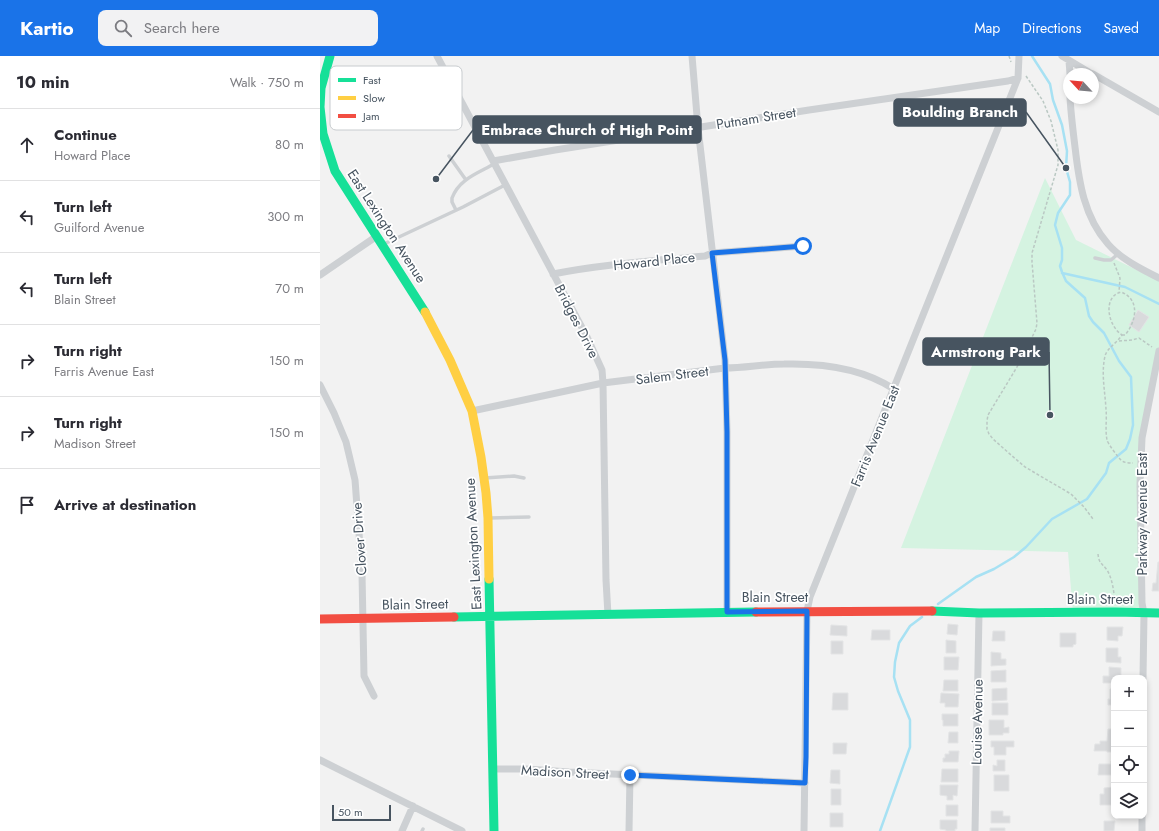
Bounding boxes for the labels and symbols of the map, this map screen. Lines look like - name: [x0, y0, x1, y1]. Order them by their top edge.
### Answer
- legend: [330, 66, 462, 130]
- north arrow: [1063, 68, 1099, 104]
- text: Fast: [363, 72, 381, 88]
- text: Slow: [363, 90, 385, 106]
- callout: Boulding Branch: [894, 99, 1026, 126]
- text: Boulding Branch: [902, 101, 1018, 123]
- street label: Putnam Street: [715, 102, 798, 134]
- text: Jam: [361, 108, 380, 124]
- callout: Embrace Church of High Point: [473, 116, 701, 143]
- text: Embrace Church of High Point: [481, 119, 693, 141]
- street label: East Lexington Avenue: [343, 165, 431, 287]
- route start: [794, 237, 812, 255]
- street label: Howard Place: [612, 247, 696, 275]
- street label: Bridges Drive: [550, 281, 604, 361]
- callout: Armstrong Park: [923, 338, 1049, 365]
- text: Armstrong Park: [930, 341, 1041, 363]
- street label: Salem Street: [634, 361, 710, 389]
- street label: Farris Avenue East: [846, 382, 905, 490]
- street label: Parkway Avenue East: [1132, 452, 1152, 575]
- street label: East Lexington Avenue: [460, 478, 486, 610]
- street label: Clover Drive: [346, 502, 372, 576]
- street label: Blain Street: [742, 587, 809, 607]
- street label: Blain Street: [1067, 589, 1134, 609]
- street label: Blain Street: [382, 593, 449, 615]
- street label: Louise Avenue: [966, 679, 988, 765]
- street label: Madison Street: [521, 760, 610, 784]
- route end: [621, 766, 639, 784]
- scale bar: [332, 803, 391, 822]

